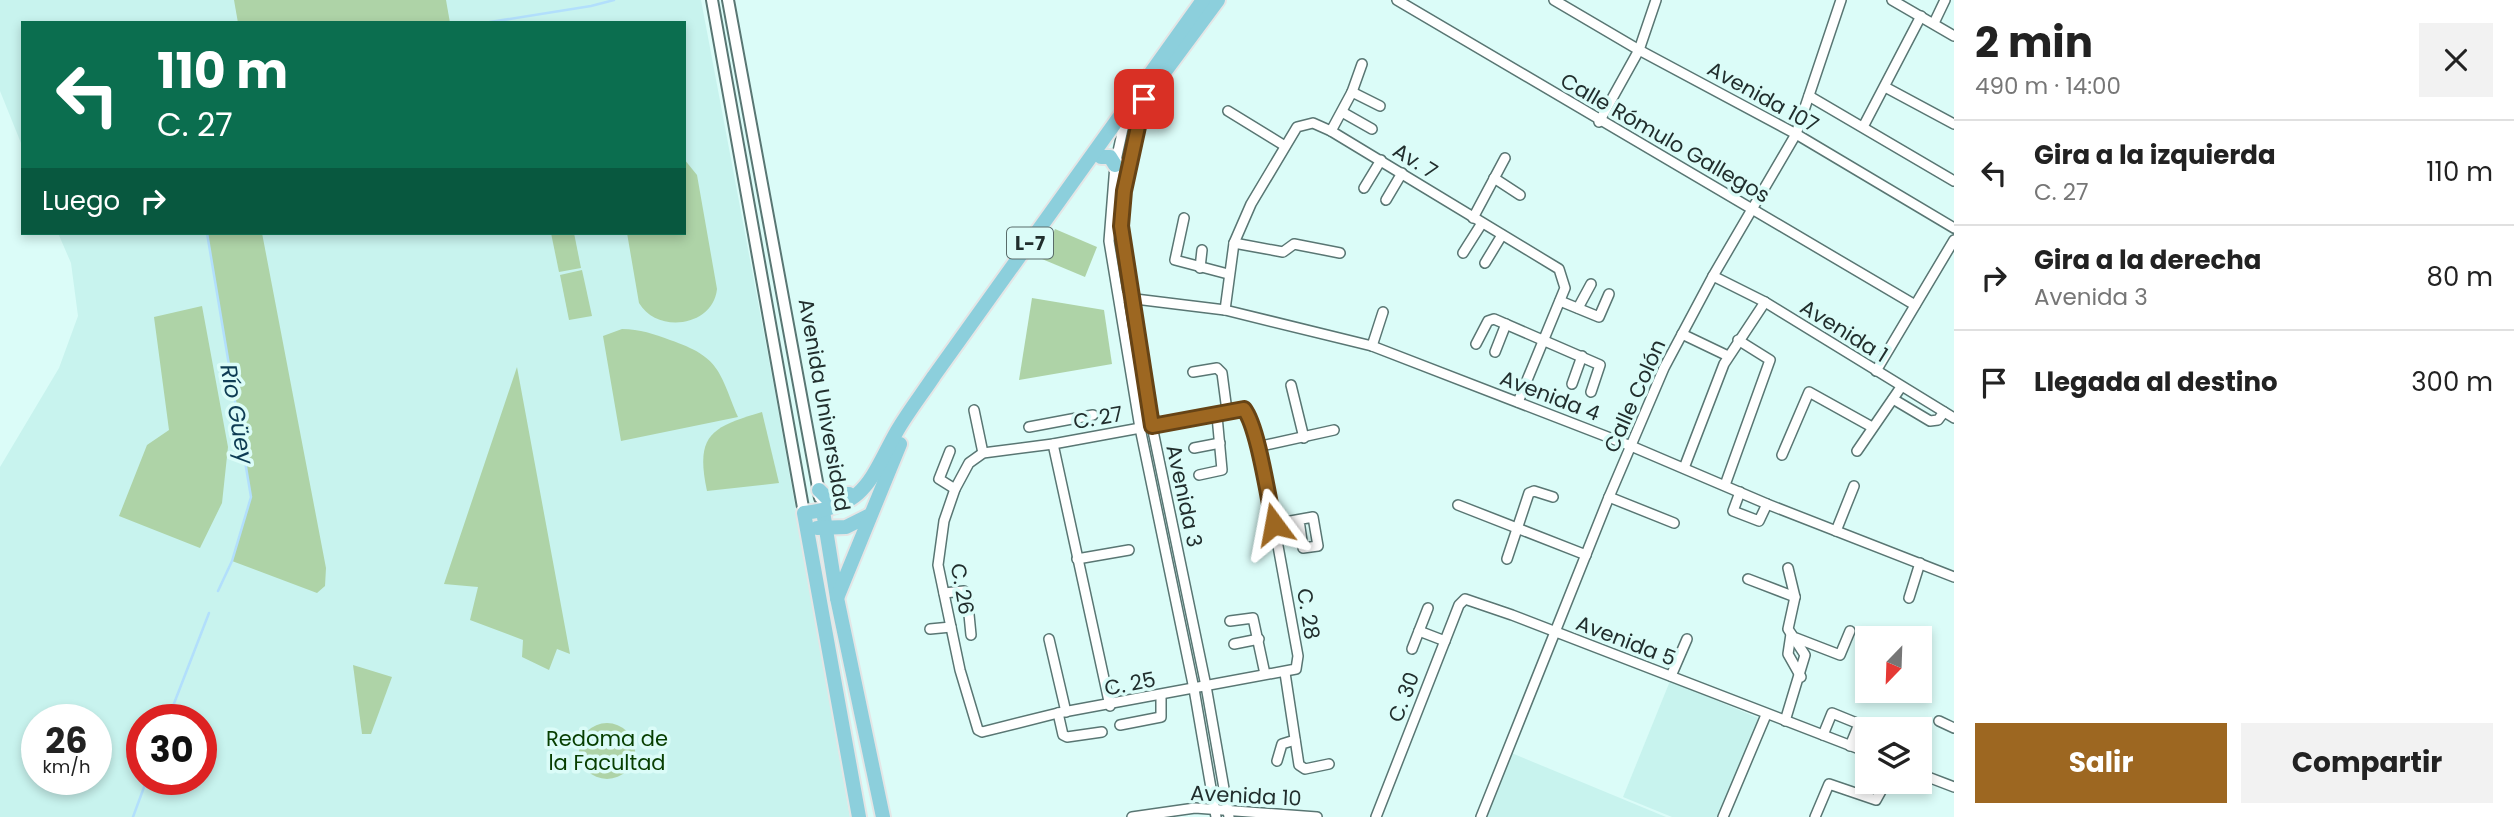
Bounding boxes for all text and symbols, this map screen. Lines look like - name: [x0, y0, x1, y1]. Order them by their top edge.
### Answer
- text: 2 min: [1975, 13, 2093, 72]
- button: close: [2419, 23, 2493, 97]
- text: 110 m: [157, 37, 288, 105]
- icon: left: [42, 49, 133, 140]
- street label: Avenida 107: [1702, 54, 1824, 139]
- street label: Calle Rómulo Gallegos: [1555, 66, 1775, 209]
- pin: [1114, 69, 1174, 129]
- text: 490 m · 14:00: [1975, 70, 2121, 102]
- icon: arrive: [1125, 80, 1163, 118]
- text: C. 27: [157, 102, 233, 147]
- street label: Av. 7: [1387, 136, 1443, 185]
- text: Gira a la izquierda: [2034, 137, 2276, 173]
- icon: left: [1975, 154, 2013, 192]
- text: 110 m: [2426, 154, 2493, 190]
- text: C. 27: [2034, 176, 2089, 208]
- icon: right: [134, 182, 172, 220]
- text: Luego: [42, 183, 120, 219]
- road number: L-7: [1007, 228, 1053, 258]
- text: Gira a la derecha: [2034, 242, 2262, 278]
- icon: right: [1975, 259, 2013, 297]
- text: 80 m: [2427, 259, 2493, 295]
- text: Avenida 3: [2034, 281, 2148, 313]
- street label: Avenida 1: [1795, 292, 1894, 369]
- street label: Avenida Universidad: [791, 296, 858, 514]
- street label: Calle Colón: [1597, 335, 1672, 457]
- water label: Río Güey: [212, 361, 262, 468]
- street label: Avenida 4: [1496, 363, 1604, 428]
- icon: arrive: [1975, 364, 2013, 402]
- text: Llegada al destino: [2034, 364, 2278, 400]
- text: 300 m: [2411, 364, 2493, 400]
- street label: C. 27: [1071, 399, 1125, 436]
- street label: Avenida 3: [1160, 442, 1209, 550]
- position arrow: [1237, 487, 1311, 561]
- street label: C. 26: [944, 561, 981, 617]
- street label: C. 28: [1290, 586, 1327, 642]
- street label: Avenida 5: [1572, 608, 1680, 673]
- north arrow: [1855, 626, 1932, 704]
- map controls: [1855, 626, 1932, 794]
- street label: C. 25: [1102, 664, 1158, 703]
- street label: C. 30: [1381, 667, 1426, 726]
- speed limit sign: 30: [126, 704, 217, 795]
- text: 26: [45, 716, 88, 765]
- button: layers: [1855, 717, 1932, 794]
- button: Salir: [1975, 723, 2227, 803]
- button: Compartir: [2241, 723, 2493, 803]
- park label: Redoma de la Facultad: [546, 724, 668, 777]
- text: km/h: [43, 754, 90, 779]
- street label: Avenida 10: [1190, 778, 1302, 813]

